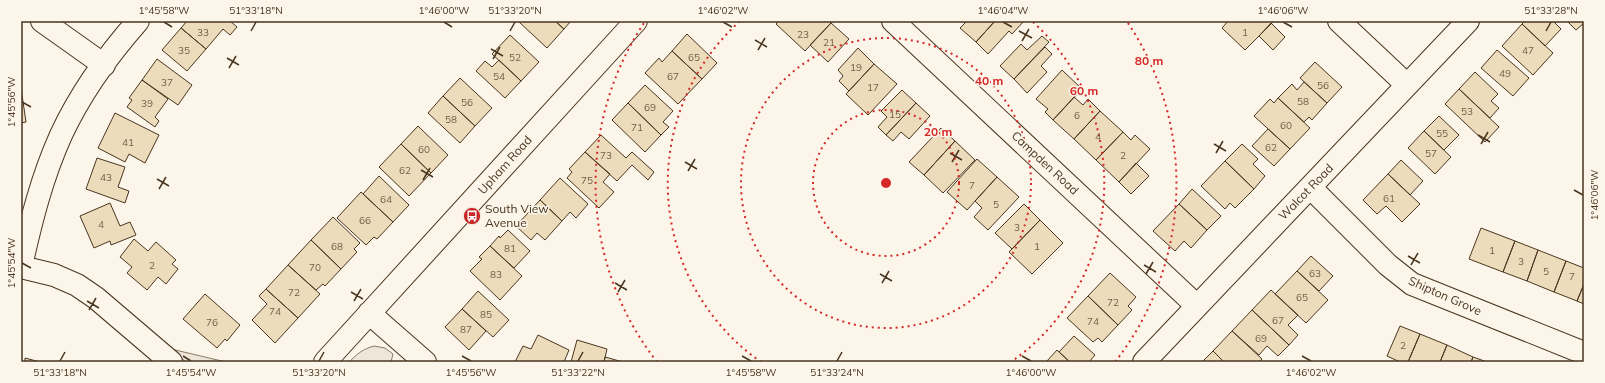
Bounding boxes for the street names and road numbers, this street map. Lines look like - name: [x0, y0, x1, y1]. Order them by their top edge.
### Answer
- street label: Campden Road: [1009, 128, 1082, 198]
- street label: Upham Road: [475, 132, 535, 197]
- street label: Walcot Road: [1275, 161, 1336, 223]
- street label: Shipton Grove: [1406, 273, 1484, 318]

